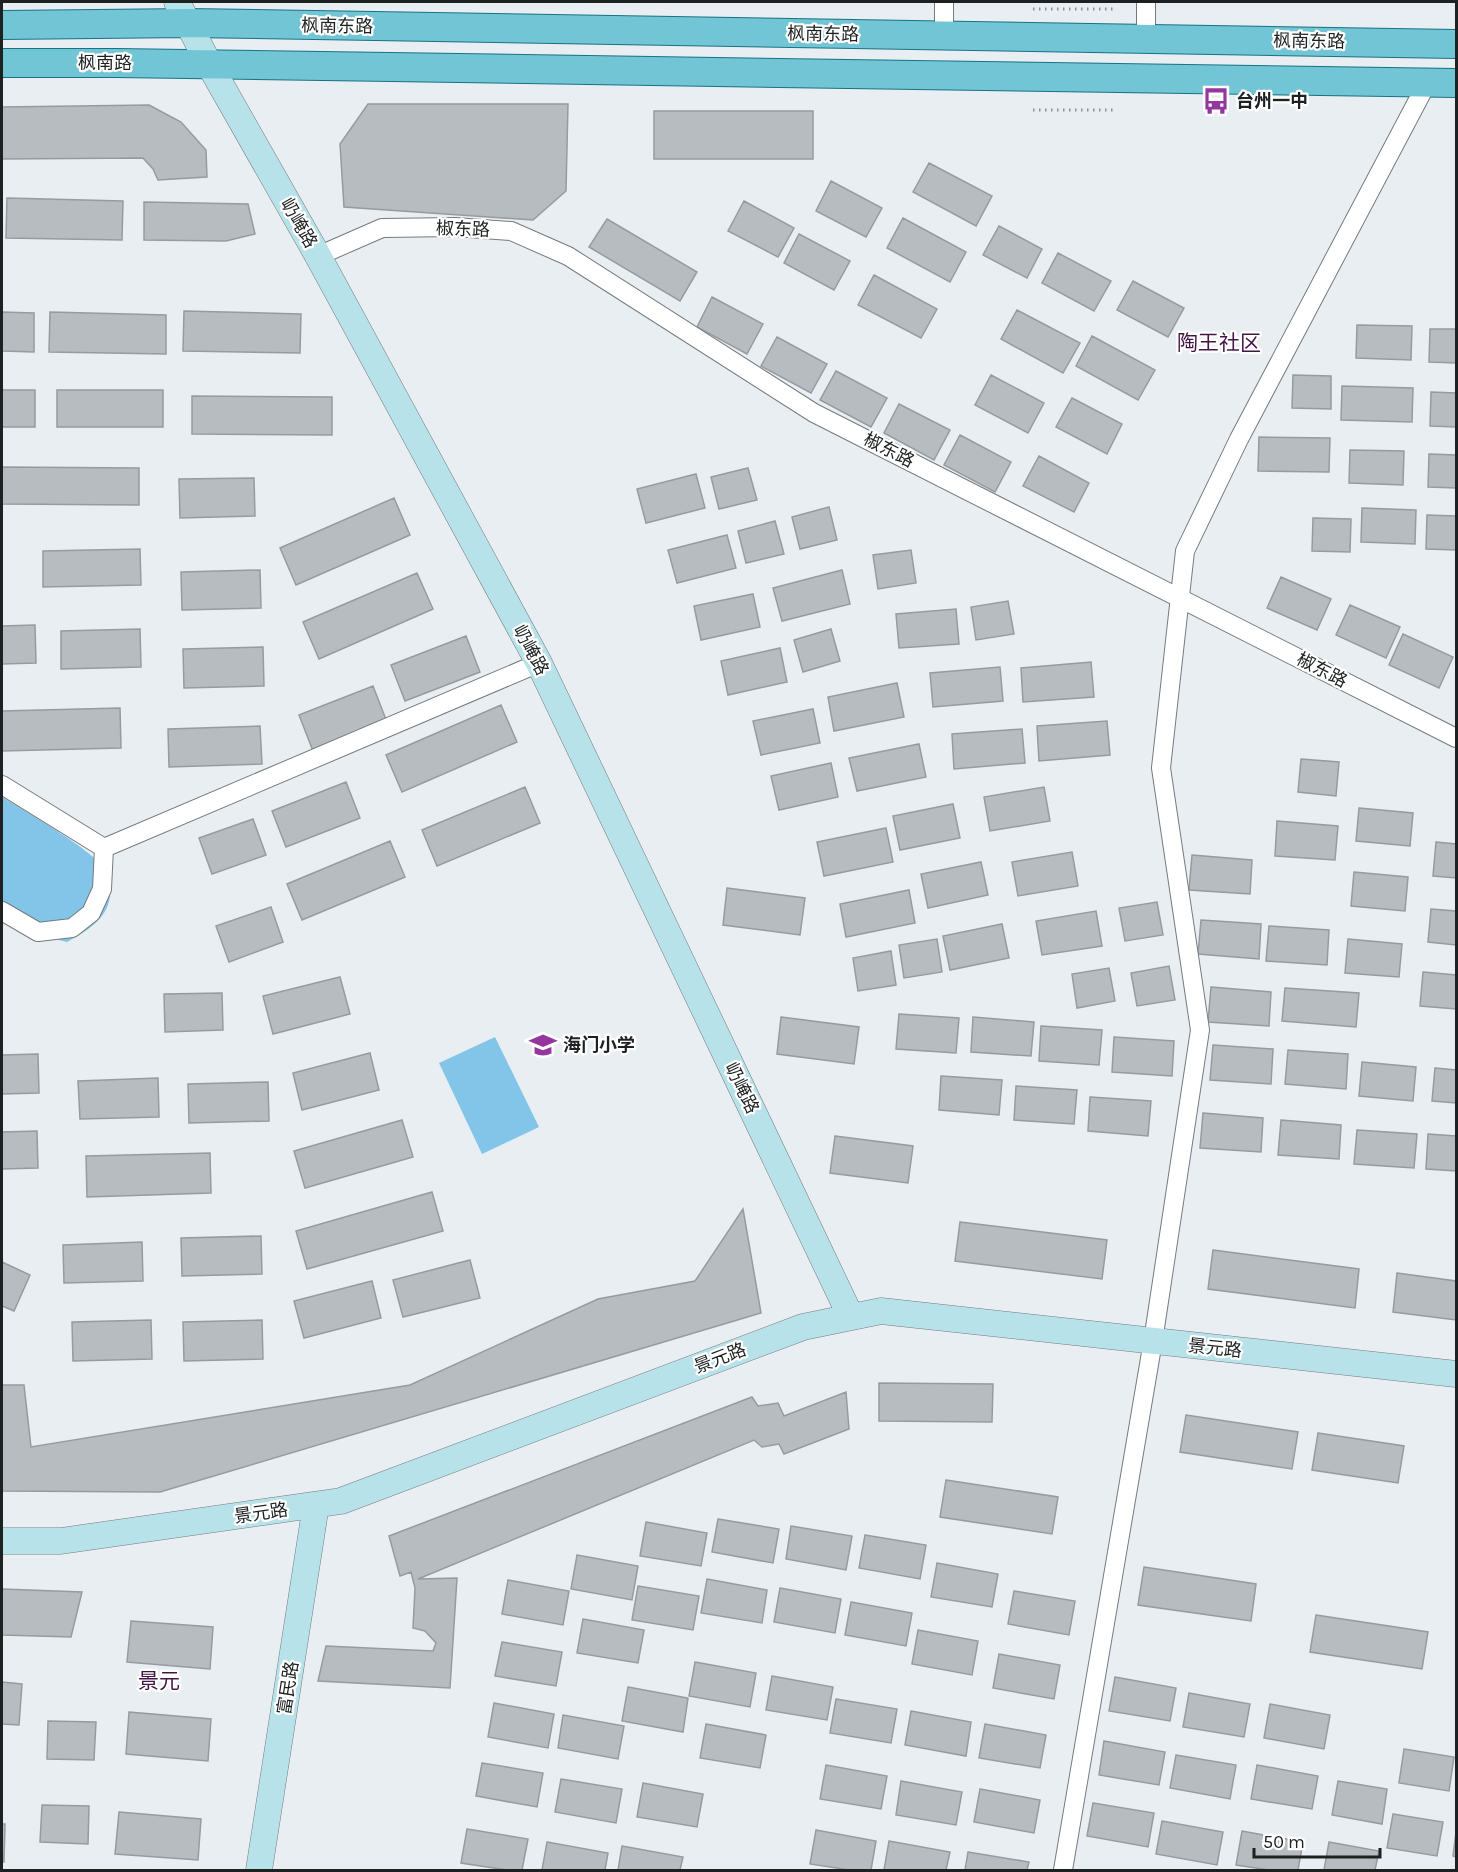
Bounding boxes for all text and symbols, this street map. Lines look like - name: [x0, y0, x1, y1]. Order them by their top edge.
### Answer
- street label: 枫南东路: [301, 14, 373, 38]
- street label: 枫南东路: [787, 22, 859, 46]
- street label: 枫南东路: [1273, 29, 1345, 53]
- street label: 枫南路: [78, 52, 132, 74]
- bus stop icon: 台州一中: [1201, 86, 1231, 116]
- place label: 台州一中: [1236, 90, 1308, 112]
- street label: 屷崦路: [276, 194, 322, 252]
- street label: 椒东路: [436, 217, 490, 241]
- district label: 陶王社区: [1177, 331, 1261, 355]
- street label: 椒东路: [860, 428, 918, 472]
- street label: 屷崦路: [509, 621, 553, 679]
- street label: 椒东路: [1293, 648, 1351, 692]
- school or university icon: 海门小学: [528, 1030, 558, 1060]
- place label: 海门小学: [563, 1034, 635, 1056]
- street label: 屷崦路: [720, 1059, 764, 1117]
- street label: 景元路: [1187, 1334, 1243, 1362]
- street label: 景元路: [691, 1338, 749, 1378]
- street label: 景元路: [233, 1498, 289, 1528]
- street label: 富民路: [273, 1660, 303, 1716]
- district label: 景元: [138, 1669, 180, 1693]
- scale bar: [1254, 1821, 1380, 1859]
- text: 50 m: [1263, 1831, 1305, 1853]

